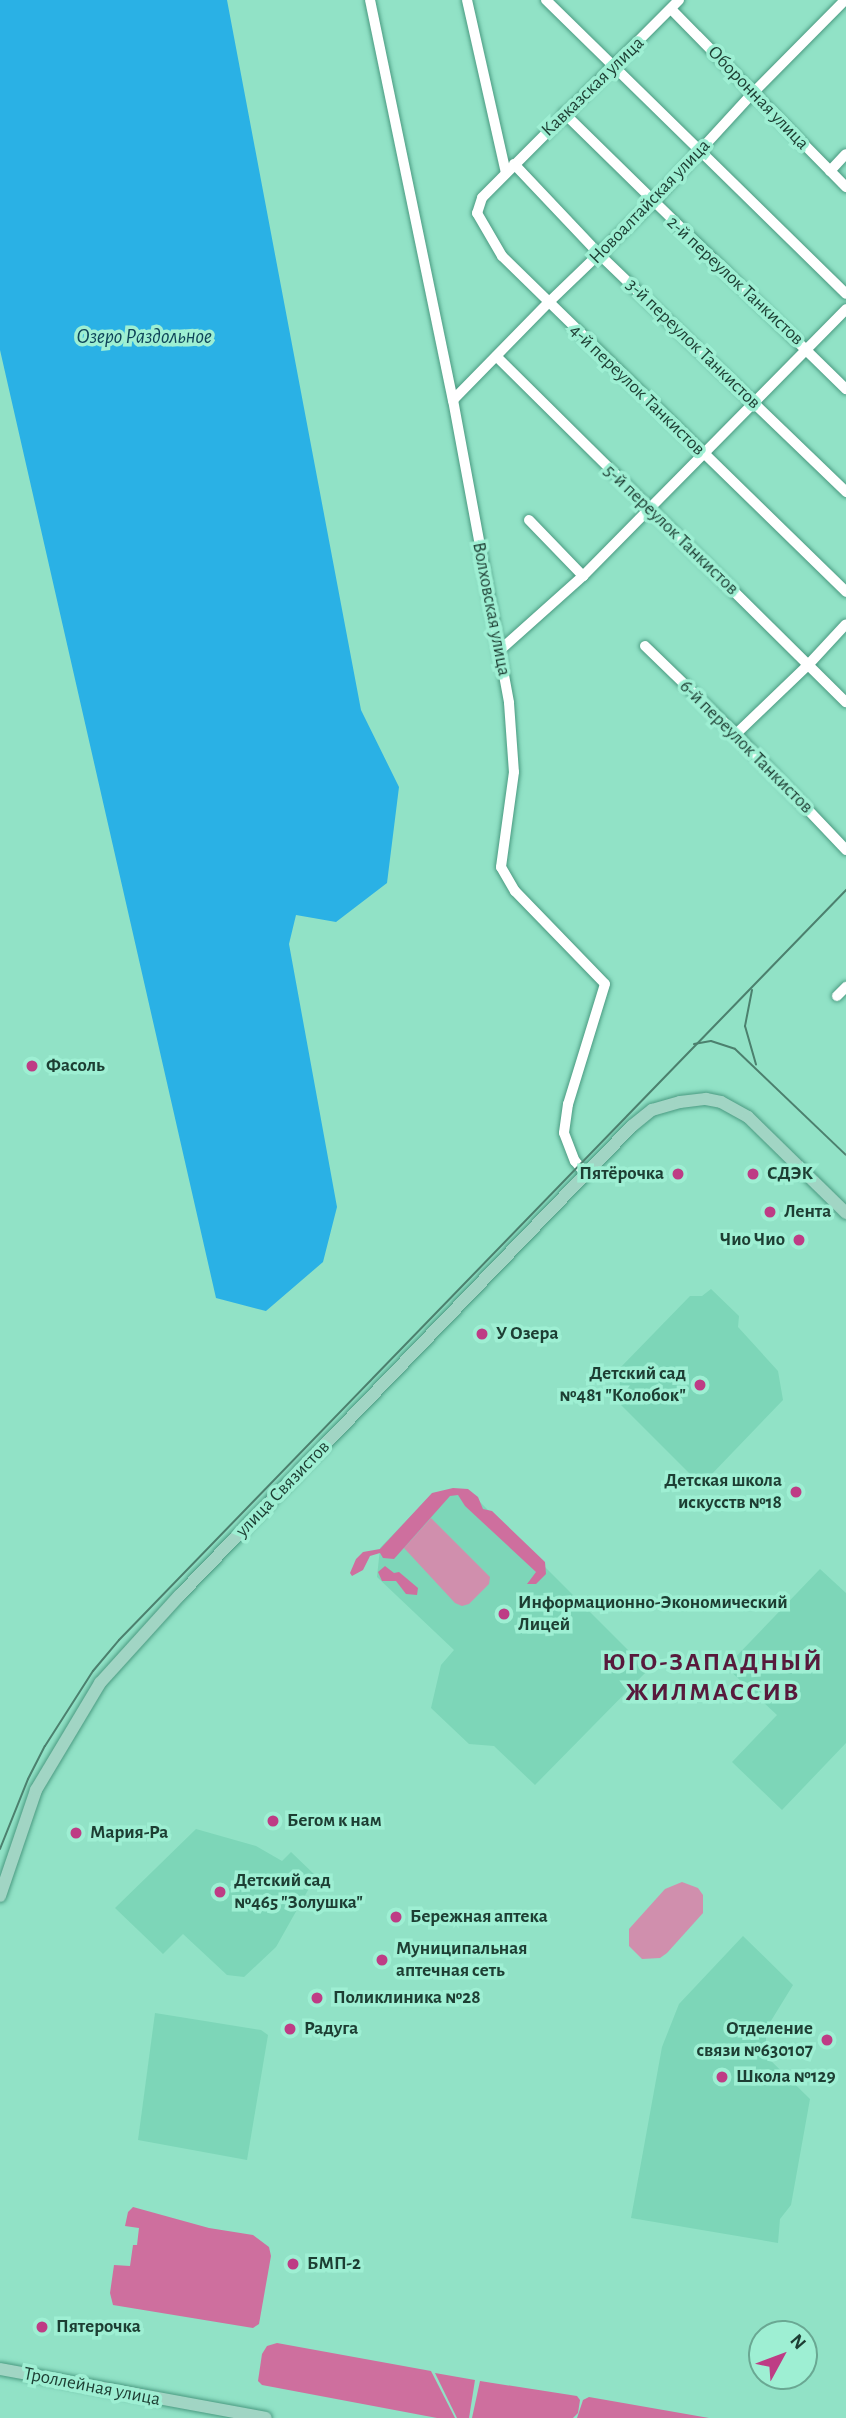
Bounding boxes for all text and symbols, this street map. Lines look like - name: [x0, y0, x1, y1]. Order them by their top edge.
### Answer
- street label: Кавказская улица: [537, 32, 649, 142]
- street label: Оборонная улица: [703, 41, 813, 155]
- street label: Новоалтайская улица: [585, 135, 715, 269]
- street label: 2-й переулок Танкистов: [662, 212, 808, 350]
- street label: 3-й переулок Танкистов: [621, 274, 765, 414]
- street label: 4-й переулок Танкистов: [564, 319, 710, 461]
- water label: Озеро Раздольное: [76, 324, 212, 350]
- street label: 5-й переулок Танкистов: [599, 460, 743, 600]
- street label: Волховская улица: [467, 540, 515, 678]
- street label: 6-й переулок Танкистов: [674, 675, 818, 819]
- place label: Фасоль: [46, 1055, 105, 1077]
- marker: Фасоль: [24, 1058, 40, 1074]
- place label: Пятёрочка: [579, 1163, 664, 1185]
- place label: СДЭК: [767, 1163, 813, 1185]
- marker: Пятёрочка: [670, 1166, 686, 1182]
- marker: СДЭК: [745, 1166, 761, 1182]
- place label: Лента: [784, 1201, 831, 1223]
- marker: Лента: [762, 1204, 778, 1220]
- place label: Чио Чио: [720, 1229, 785, 1251]
- marker: Чио Чио: [791, 1232, 807, 1248]
- place label: У Озера: [496, 1323, 558, 1345]
- marker: У Озера: [474, 1326, 490, 1342]
- place label: Детский сад №481 "Колобок": [559, 1363, 686, 1407]
- marker: Детский сад №481 "Колобок": [692, 1377, 708, 1393]
- street label: улица Связистов: [231, 1436, 335, 1542]
- place label: Детская школа искусств №18: [664, 1470, 782, 1514]
- marker: Детская школа искусств №18: [788, 1484, 804, 1500]
- place label: Информационно-Экономический Лицей: [518, 1592, 788, 1636]
- marker: Информационно-Экономический Лицей: [496, 1606, 512, 1622]
- district label: ЮГО-ЗАПАДНЫЙ ЖИЛМАССИВ: [604, 1647, 822, 1708]
- place label: Бегом к нам: [287, 1810, 382, 1832]
- marker: Бегом к нам: [265, 1813, 281, 1829]
- place label: Мария-Ра: [90, 1822, 168, 1844]
- marker: Мария-Ра: [68, 1825, 84, 1841]
- place label: Детский сад №465 "Золушка": [234, 1870, 363, 1914]
- marker: Детский сад №465 "Золушка": [212, 1884, 228, 1900]
- place label: Бережная аптека: [410, 1906, 548, 1928]
- marker: Бережная аптека: [388, 1909, 404, 1925]
- place label: Муниципальная аптечная сеть: [396, 1938, 528, 1982]
- marker: Муниципальная аптечная сеть: [374, 1952, 390, 1968]
- place label: Поликлиника №28: [333, 1987, 481, 2009]
- marker: Поликлиника №28: [307, 1988, 327, 2008]
- place label: Радуга: [304, 2018, 358, 2040]
- place label: Отделение связи №630107: [696, 2018, 813, 2062]
- marker: Радуга: [282, 2021, 298, 2037]
- marker: Отделение связи №630107: [819, 2032, 835, 2048]
- place label: Школа №129: [736, 2066, 836, 2088]
- marker: Школа №129: [714, 2069, 730, 2085]
- place label: БМП-2: [307, 2253, 361, 2275]
- marker: БМП-2: [285, 2256, 301, 2272]
- place label: Пятерочка: [56, 2316, 141, 2338]
- marker: Пятерочка: [34, 2319, 50, 2335]
- north arrow: [748, 2320, 818, 2390]
- text: N: [786, 2331, 809, 2353]
- street label: Троллейная улица: [22, 2363, 162, 2411]

